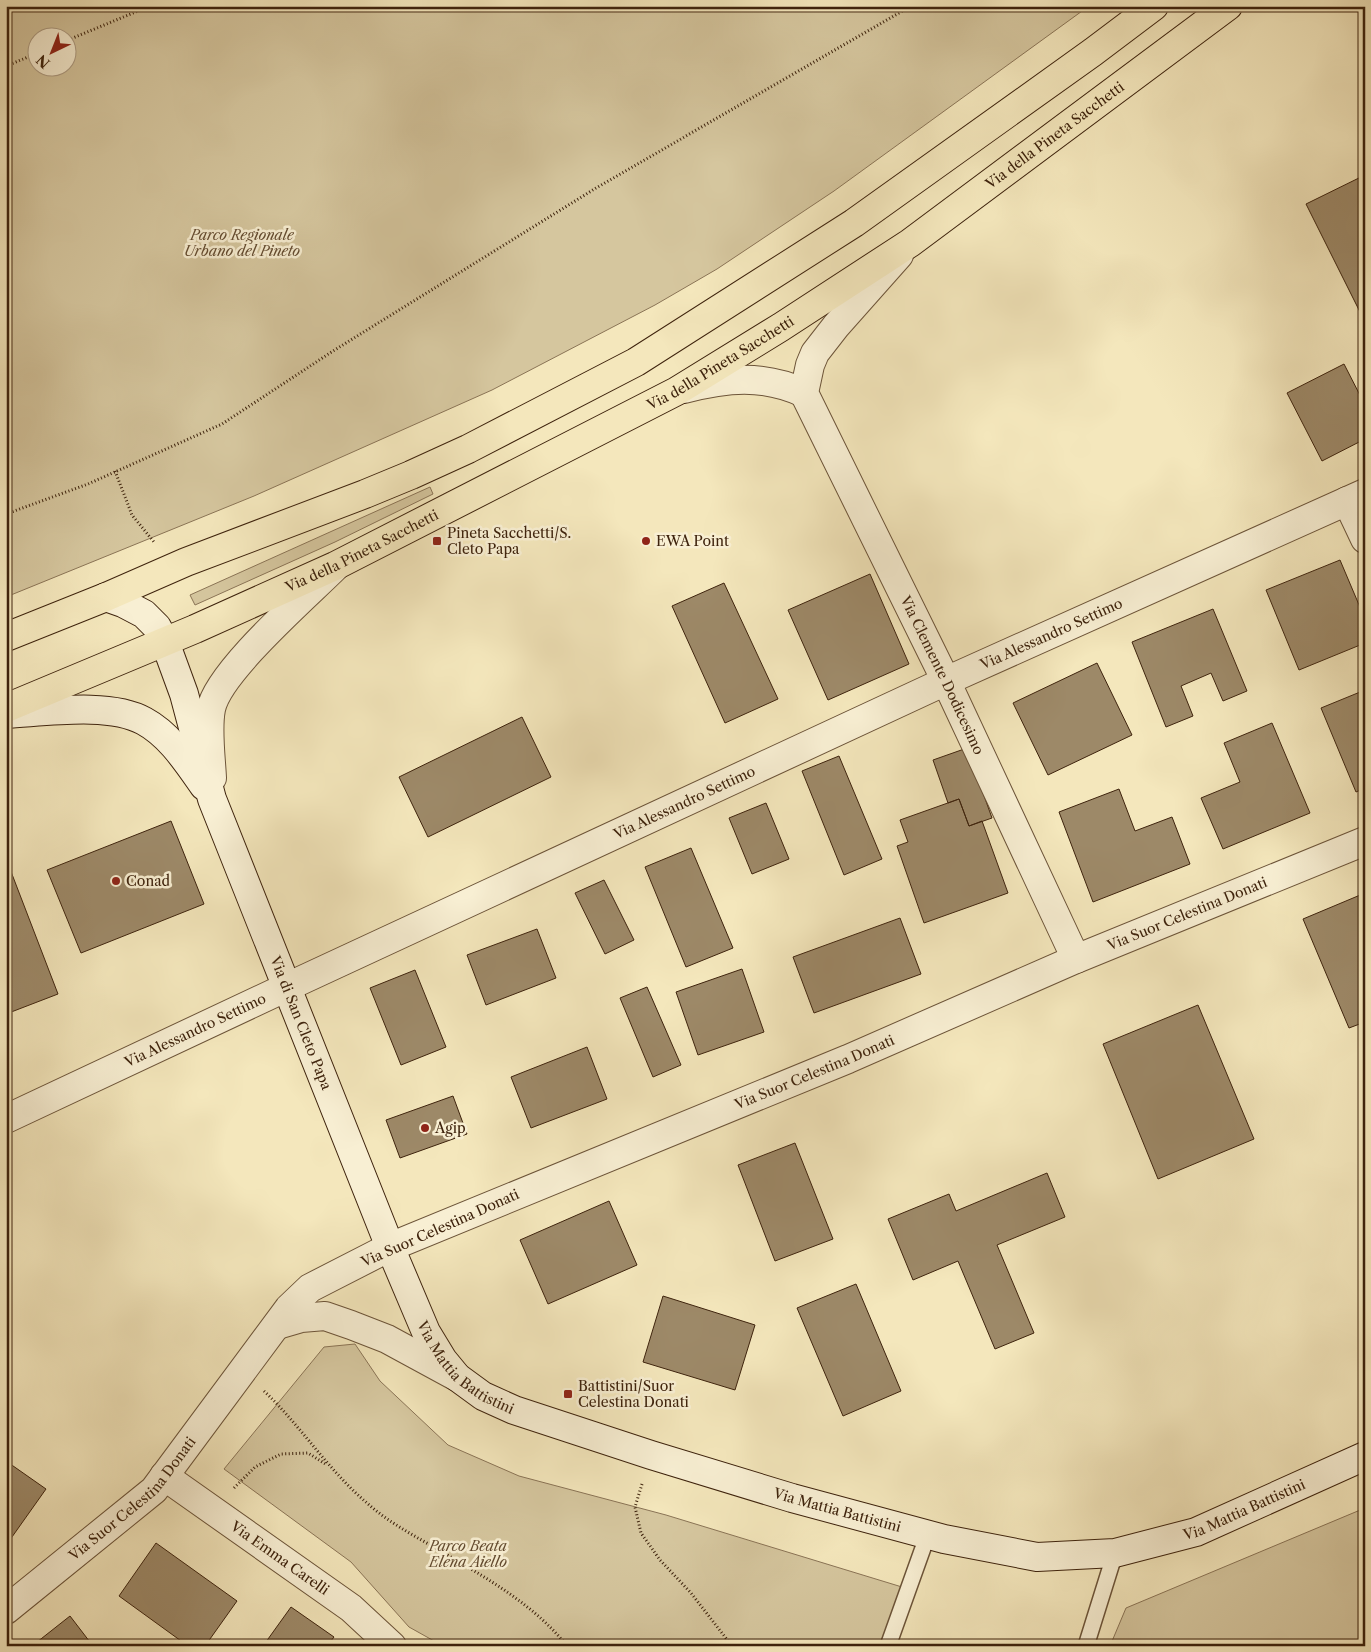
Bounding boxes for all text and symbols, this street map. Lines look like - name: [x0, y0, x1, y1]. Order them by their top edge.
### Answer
- north arrow: [28, 28, 78, 78]
- text: N: [33, 51, 54, 72]
- street label: Via della Pineta Sacchetti: [981, 78, 1127, 193]
- park label: Parco Regionale Urbano del Pineto: [184, 226, 300, 260]
- street label: Via della Pineta Sacchetti: [643, 312, 797, 414]
- street label: Via della Pineta Sacchetti: [282, 506, 441, 597]
- place label: Pineta Sacchetti/S. Cleto Papa: [447, 524, 571, 558]
- place label: EWA Point: [656, 532, 729, 550]
- marker: Pineta Sacchetti/S. Cleto Papa: [431, 535, 443, 547]
- marker: EWA Point: [640, 535, 652, 547]
- street label: Via Clemente Dodicesimo: [896, 592, 988, 758]
- street label: Via Alessandro Settimo: [976, 594, 1125, 674]
- street label: Via Alessandro Settimo: [610, 762, 758, 844]
- place label: Conad: [126, 872, 171, 890]
- street label: Via Suor Celestina Donati: [1103, 873, 1270, 955]
- marker: Conad: [110, 875, 122, 887]
- street label: Via di San Cleto Papa: [266, 952, 336, 1093]
- street label: Via Alessandro Settimo: [121, 989, 269, 1071]
- street label: Via Suor Celestina Donati: [731, 1031, 897, 1114]
- place label: Agip: [434, 1119, 466, 1137]
- marker: Agip: [419, 1122, 431, 1134]
- street label: Via Suor Celestina Donati: [357, 1185, 522, 1271]
- street label: Via Mattia Battistini: [413, 1317, 517, 1418]
- place label: Battistini/Suor Celestina Donati: [578, 1377, 689, 1411]
- marker: Battistini/Suor Celestina Donati: [562, 1388, 574, 1400]
- street label: Via Suor Celestina Donati: [64, 1433, 199, 1565]
- street label: Via Mattia Battistini: [1180, 1475, 1308, 1544]
- street label: Via Mattia Battistini: [770, 1484, 903, 1536]
- street label: Via Emma Carelli: [226, 1516, 333, 1599]
- park label: Parco Beata Elena Aiello: [428, 1537, 508, 1571]

